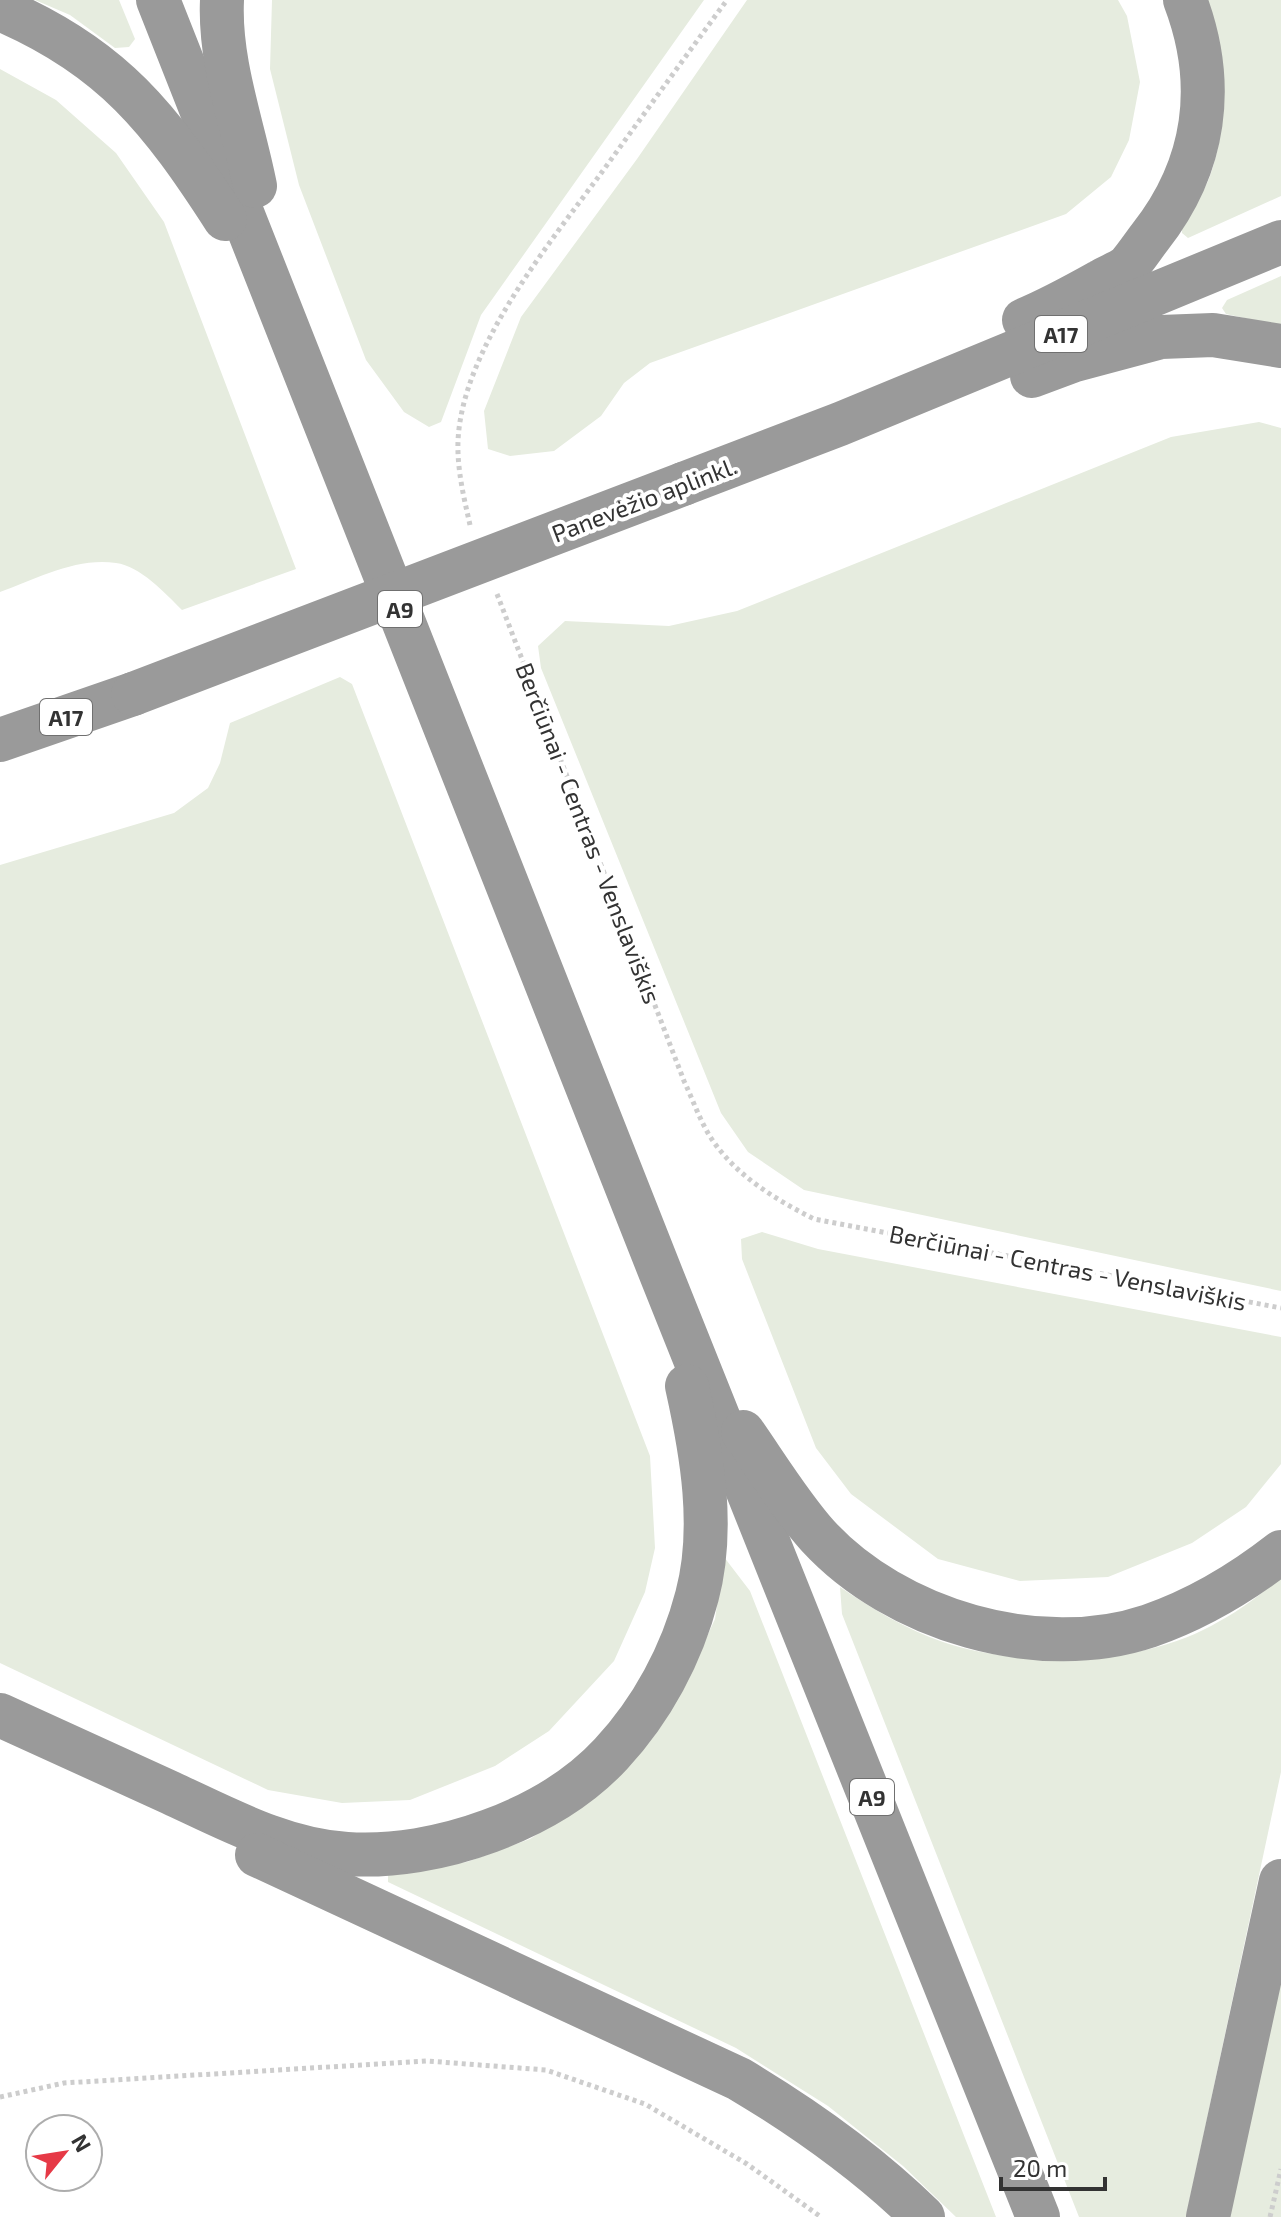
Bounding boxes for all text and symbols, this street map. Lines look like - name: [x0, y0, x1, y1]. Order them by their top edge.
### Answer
- road number: A17: [1035, 316, 1087, 352]
- street label: Panevėžio aplinkl.: [547, 450, 741, 548]
- road number: A9: [378, 591, 422, 627]
- street label: Berčiūnai - Centras - Venslaviškis: [510, 658, 668, 1008]
- road number: A17: [40, 699, 92, 735]
- street label: Berčiūnai - Centras - Venslaviškis: [887, 1218, 1249, 1316]
- road number: A9: [850, 1779, 894, 1815]
- north arrow: [24, 2113, 104, 2193]
- text: N: [67, 2129, 97, 2156]
- scale bar: [1001, 2141, 1105, 2191]
- text: 20 m: [1013, 2153, 1067, 2182]

